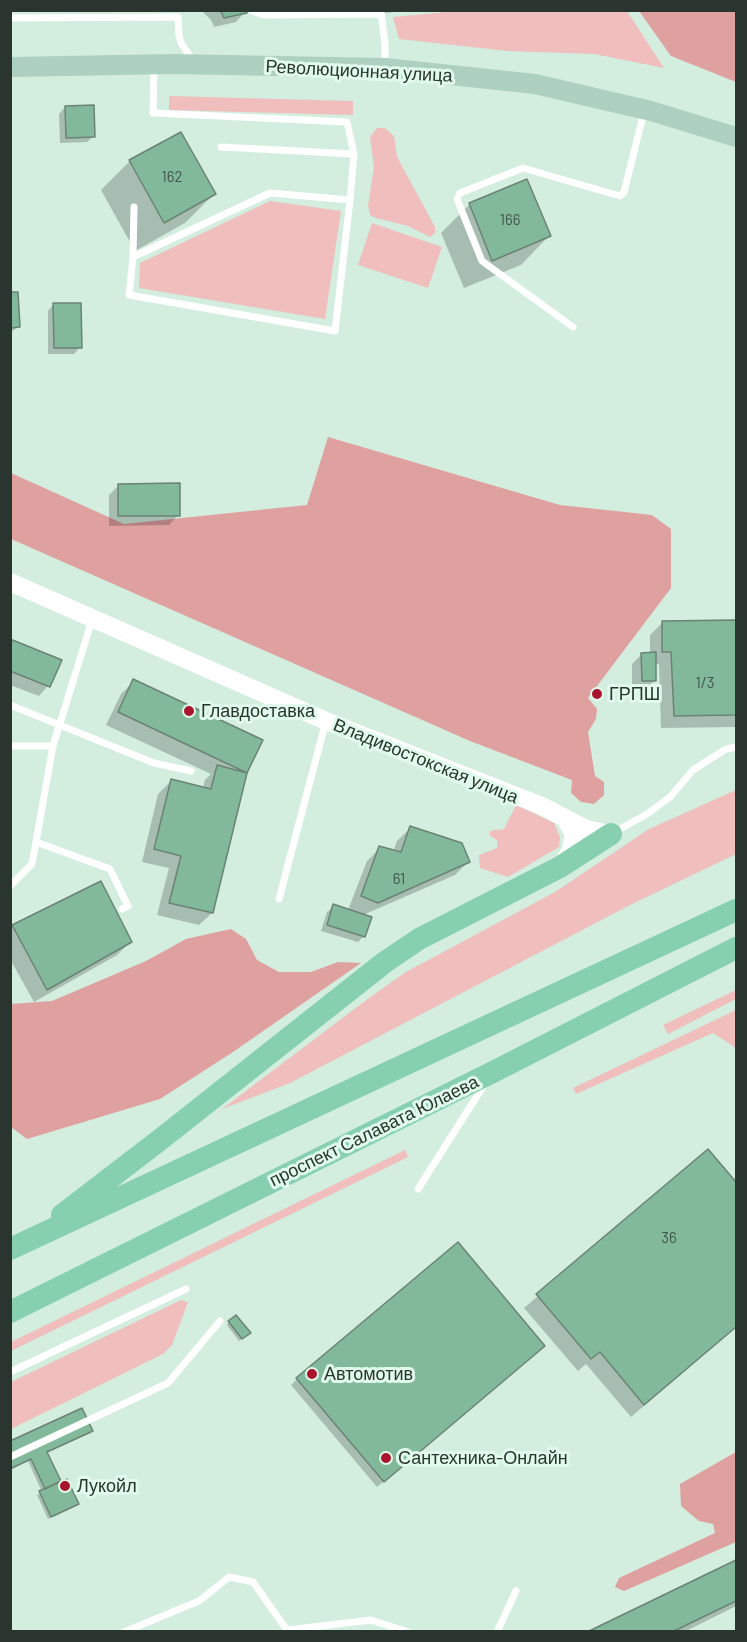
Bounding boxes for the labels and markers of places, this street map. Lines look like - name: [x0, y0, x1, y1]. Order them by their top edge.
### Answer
- place label: ГРПШ: [609, 683, 660, 705]
- marker: ГРПШ: [590, 687, 604, 701]
- place label: Главдоставка: [201, 700, 315, 722]
- marker: Главдоставка: [182, 704, 196, 718]
- place label: Автомотив: [324, 1363, 413, 1385]
- marker: Автомотив: [305, 1367, 319, 1381]
- place label: Сантехника-Онлайн: [398, 1447, 568, 1469]
- marker: Сантехника-Онлайн: [379, 1451, 393, 1465]
- place label: Лукойл: [77, 1475, 137, 1497]
- marker: Лукойл: [58, 1479, 72, 1493]

